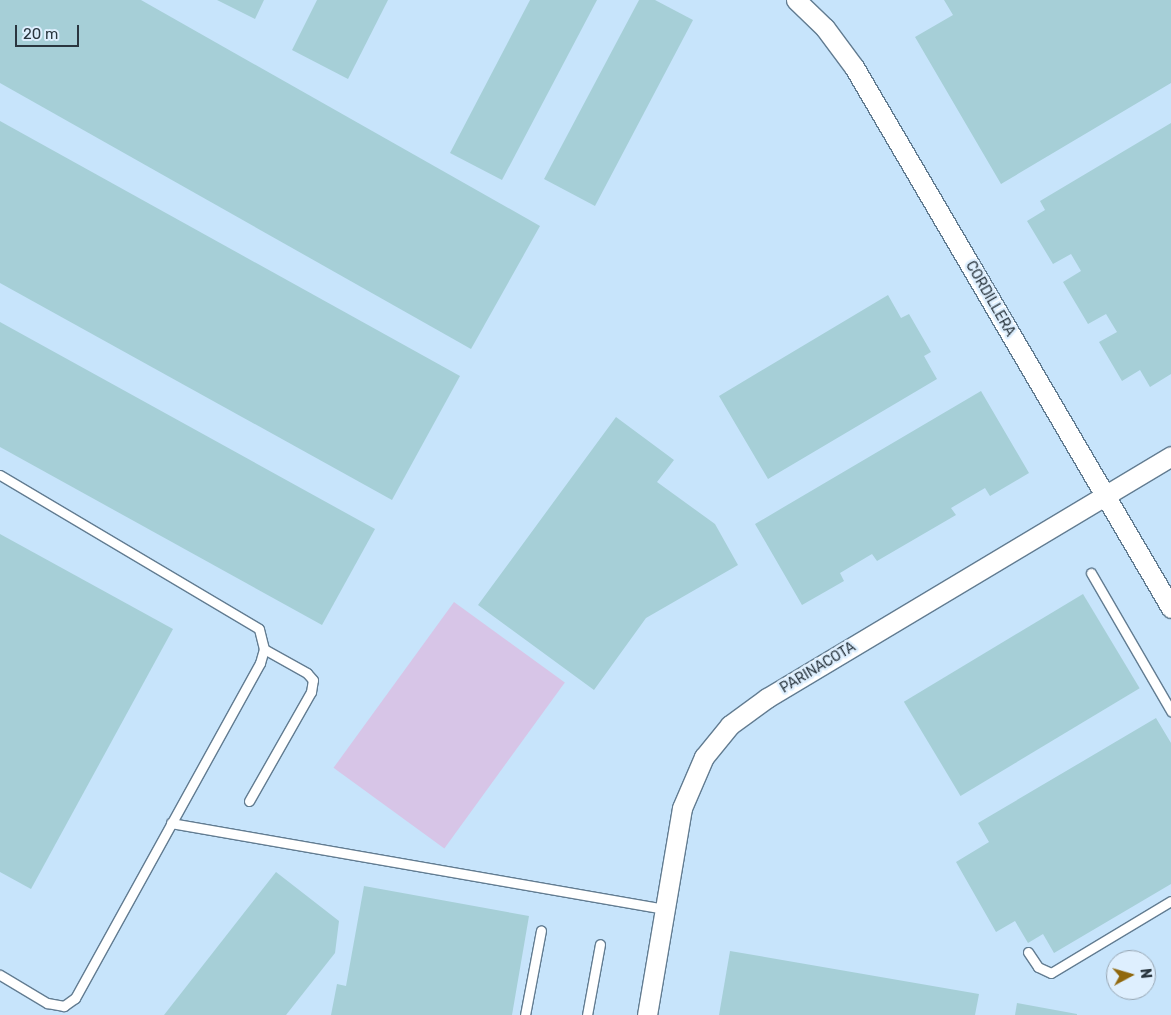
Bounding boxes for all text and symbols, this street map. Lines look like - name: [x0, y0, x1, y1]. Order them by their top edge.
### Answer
- scale bar: [18, 15, 81, 47]
- text: 20 m: [23, 25, 58, 43]
- street label: CORDILLERA: [962, 258, 1018, 340]
- street label: PARINACOTA: [777, 639, 859, 697]
- north arrow: [1106, 950, 1156, 1000]
- text: N: [1136, 968, 1154, 979]

